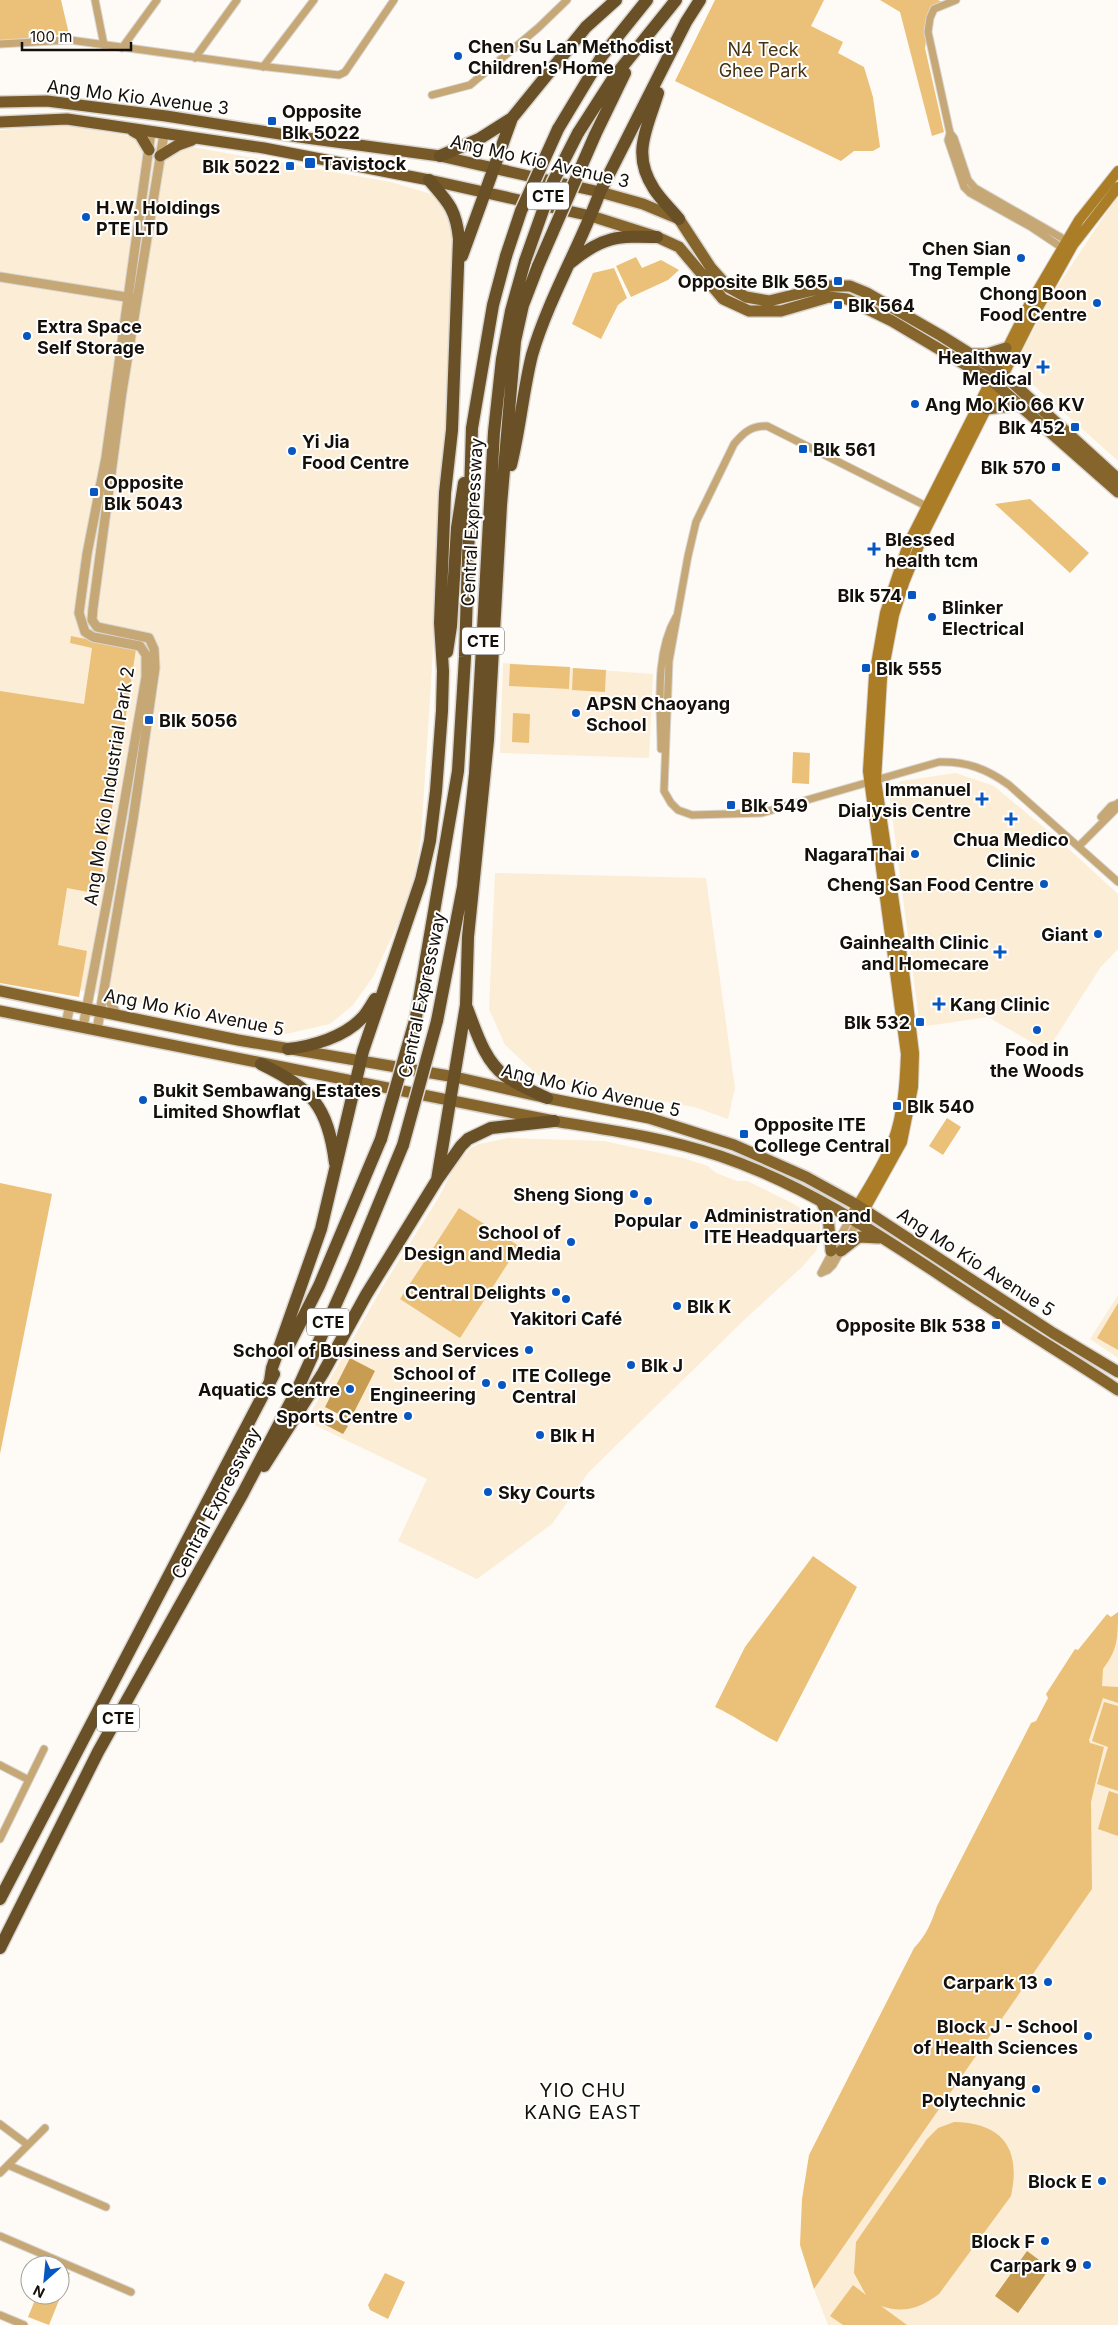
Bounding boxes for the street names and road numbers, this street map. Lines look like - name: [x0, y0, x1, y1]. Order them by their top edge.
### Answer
- street label: Ang Mo Kio Avenue 3: [46, 75, 230, 119]
- street label: Ang Mo Kio Avenue 3: [448, 130, 632, 192]
- road number: CTE: [527, 182, 569, 210]
- street label: Central Expressway: [457, 437, 487, 607]
- road number: CTE: [462, 627, 504, 654]
- street label: Ang Mo Kio Industrial Park 2: [80, 665, 138, 907]
- street label: Central Expressway: [394, 910, 450, 1080]
- street label: Ang Mo Kio Avenue 5: [102, 984, 286, 1040]
- street label: Ang Mo Kio Avenue 5: [499, 1059, 683, 1121]
- street label: Ang Mo Kio Avenue 5: [894, 1203, 1058, 1321]
- road number: CTE: [307, 1308, 349, 1335]
- street label: Central Expressway: [167, 1424, 265, 1582]
- road number: CTE: [97, 1705, 139, 1732]

